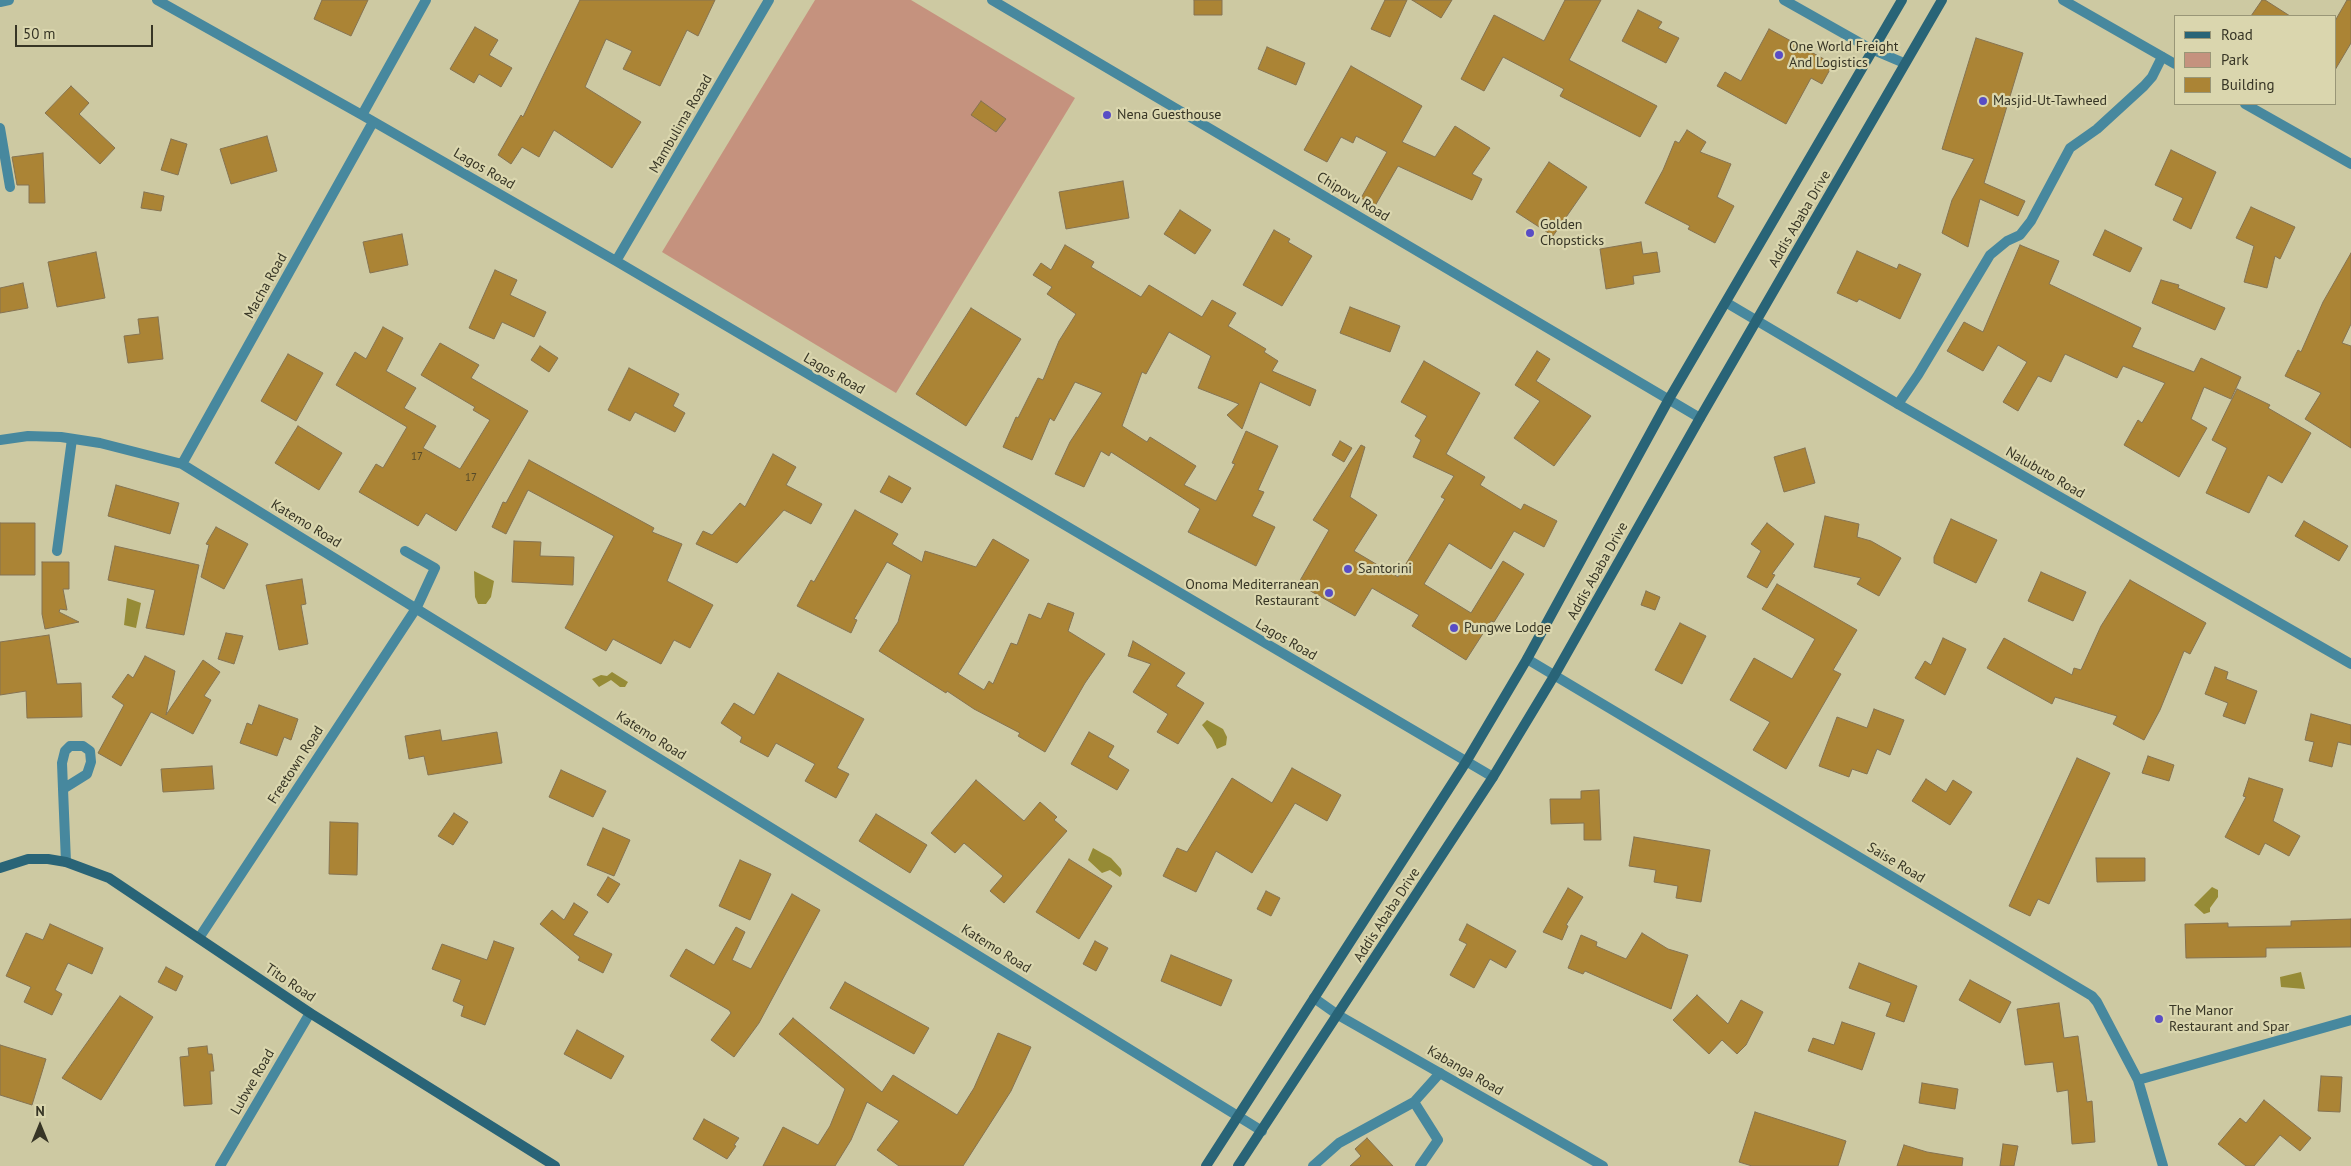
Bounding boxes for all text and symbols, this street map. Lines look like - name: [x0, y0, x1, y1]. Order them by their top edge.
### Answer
- scale bar: [18, 15, 155, 47]
- legend: [2174, 15, 2336, 105]
- text: 50 m: [23, 24, 56, 43]
- text: Road: [2221, 25, 2253, 44]
- place label: One World Freight And Logistics: [1789, 39, 1898, 72]
- marker: One World Freight And Logistics: [1773, 49, 1785, 61]
- text: Park: [2221, 50, 2249, 69]
- street label: Mambulima Roaad: [646, 72, 716, 176]
- text: Building: [2221, 75, 2275, 94]
- place label: Masjid-Ut-Tawheed: [1993, 93, 2107, 109]
- marker: Masjid-Ut-Tawheed: [1977, 95, 1989, 107]
- place label: Nena Guesthouse: [1117, 107, 1221, 123]
- marker: Nena Guesthouse: [1101, 109, 1113, 121]
- street label: Lagos Road: [450, 145, 518, 193]
- street label: Addis Ababa Drive: [1765, 168, 1835, 270]
- street label: Chipovu Road: [1314, 169, 1392, 225]
- place label: Golden Chopsticks: [1540, 217, 1604, 250]
- marker: Golden Chopsticks: [1524, 227, 1536, 239]
- street label: Macha Road: [241, 250, 291, 322]
- street label: Lagos Road: [800, 350, 868, 398]
- street label: Nalubuto Road: [2002, 444, 2088, 502]
- house number: 17: [411, 450, 423, 464]
- house number: 17: [465, 471, 477, 485]
- street label: Katemo Road: [268, 496, 344, 552]
- street label: Addis Ababa Drive: [1564, 519, 1632, 623]
- place label: Santorini: [1358, 561, 1412, 577]
- marker: Santorini: [1342, 563, 1354, 575]
- place label: Onoma Mediterranean Restaurant: [1185, 577, 1319, 610]
- marker: Onoma Mediterranean Restaurant: [1323, 587, 1335, 599]
- street label: Lagos Road: [1252, 616, 1320, 664]
- place label: Pungwe Lodge: [1464, 620, 1551, 636]
- marker: Pungwe Lodge: [1448, 622, 1460, 634]
- street label: Katemo Road: [613, 708, 689, 764]
- street label: Freetown Road: [265, 723, 327, 807]
- street label: Saise Road: [1864, 839, 1928, 887]
- street label: Addis Ababa Drive: [1350, 865, 1424, 965]
- street label: Katemo Road: [958, 921, 1034, 977]
- street label: Tito Road: [262, 960, 318, 1006]
- place label: The Manor Restaurant and Spar: [2169, 1003, 2289, 1036]
- marker: The Manor Restaurant and Spar: [2153, 1013, 2165, 1025]
- street label: Kabanga Road: [1424, 1042, 1506, 1100]
- street label: Lubwe Road: [228, 1046, 278, 1118]
- north arrow: [15, 1101, 65, 1151]
- text: N: [35, 1102, 45, 1120]

